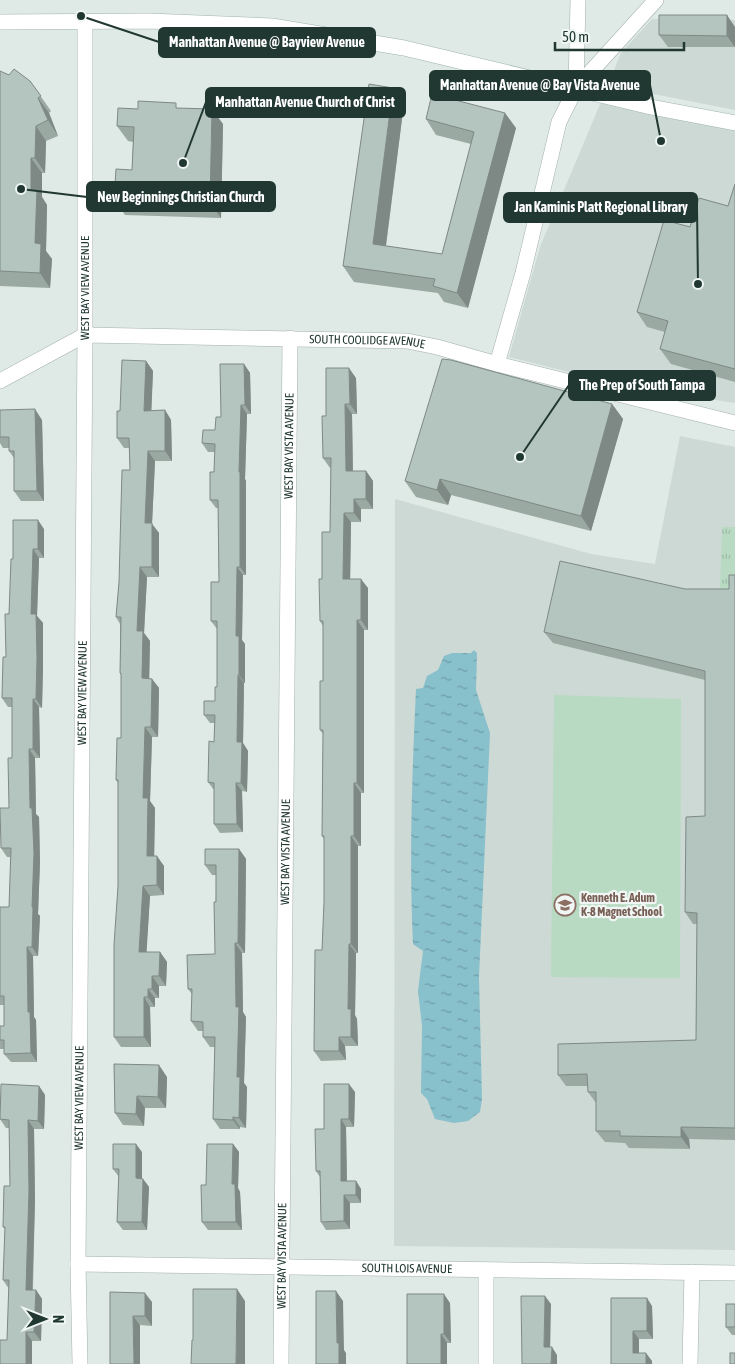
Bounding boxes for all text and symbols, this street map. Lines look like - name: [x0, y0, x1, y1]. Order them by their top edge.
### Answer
- scale bar: [555, 20, 684, 52]
- callout: Manhattan Avenue @ Bayview Avenue: [159, 28, 375, 57]
- text: 50 m: [562, 28, 589, 45]
- text: Manhattan Avenue @ Bayview Avenue: [169, 34, 365, 50]
- callout: Manhattan Avenue @ Bay Vista Avenue: [430, 71, 650, 100]
- text: Manhattan Avenue @ Bay Vista Avenue: [440, 77, 640, 93]
- callout: Manhattan Avenue Church of Christ: [206, 88, 405, 117]
- text: Manhattan Avenue Church of Christ: [215, 94, 395, 110]
- callout: New Beginnings Christian Church: [87, 182, 275, 211]
- text: New Beginnings Christian Church: [97, 189, 265, 205]
- callout: Jan Kaminis Platt Regional Library: [504, 193, 697, 222]
- text: Jan Kaminis Platt Regional Library: [513, 199, 688, 215]
- street label: WEST BAY VIEW AVENUE: [78, 236, 92, 340]
- street label: SOUTH COOLIDGE AVENUE: [309, 332, 426, 351]
- callout: The Prep of South Tampa: [569, 371, 715, 400]
- text: The Prep of South Tampa: [579, 377, 706, 393]
- street label: WEST BAY VISTA AVENUE: [282, 393, 297, 499]
- street label: WEST BAY VIEW AVENUE: [75, 641, 90, 745]
- street label: WEST BAY VISTA AVENUE: [278, 799, 293, 905]
- place label: Kenneth E. Adum K-8 Magnet School: [581, 891, 663, 919]
- school or university icon: Kenneth E. Adum K-8 Magnet School: [553, 893, 577, 917]
- street label: WEST BAY VIEW AVENUE: [72, 1046, 87, 1150]
- street label: WEST BAY VISTA AVENUE: [274, 1203, 289, 1309]
- street label: SOUTH LOIS AVENUE: [362, 1261, 452, 1276]
- north arrow: [20, 1294, 70, 1344]
- text: N: [50, 1315, 66, 1323]

